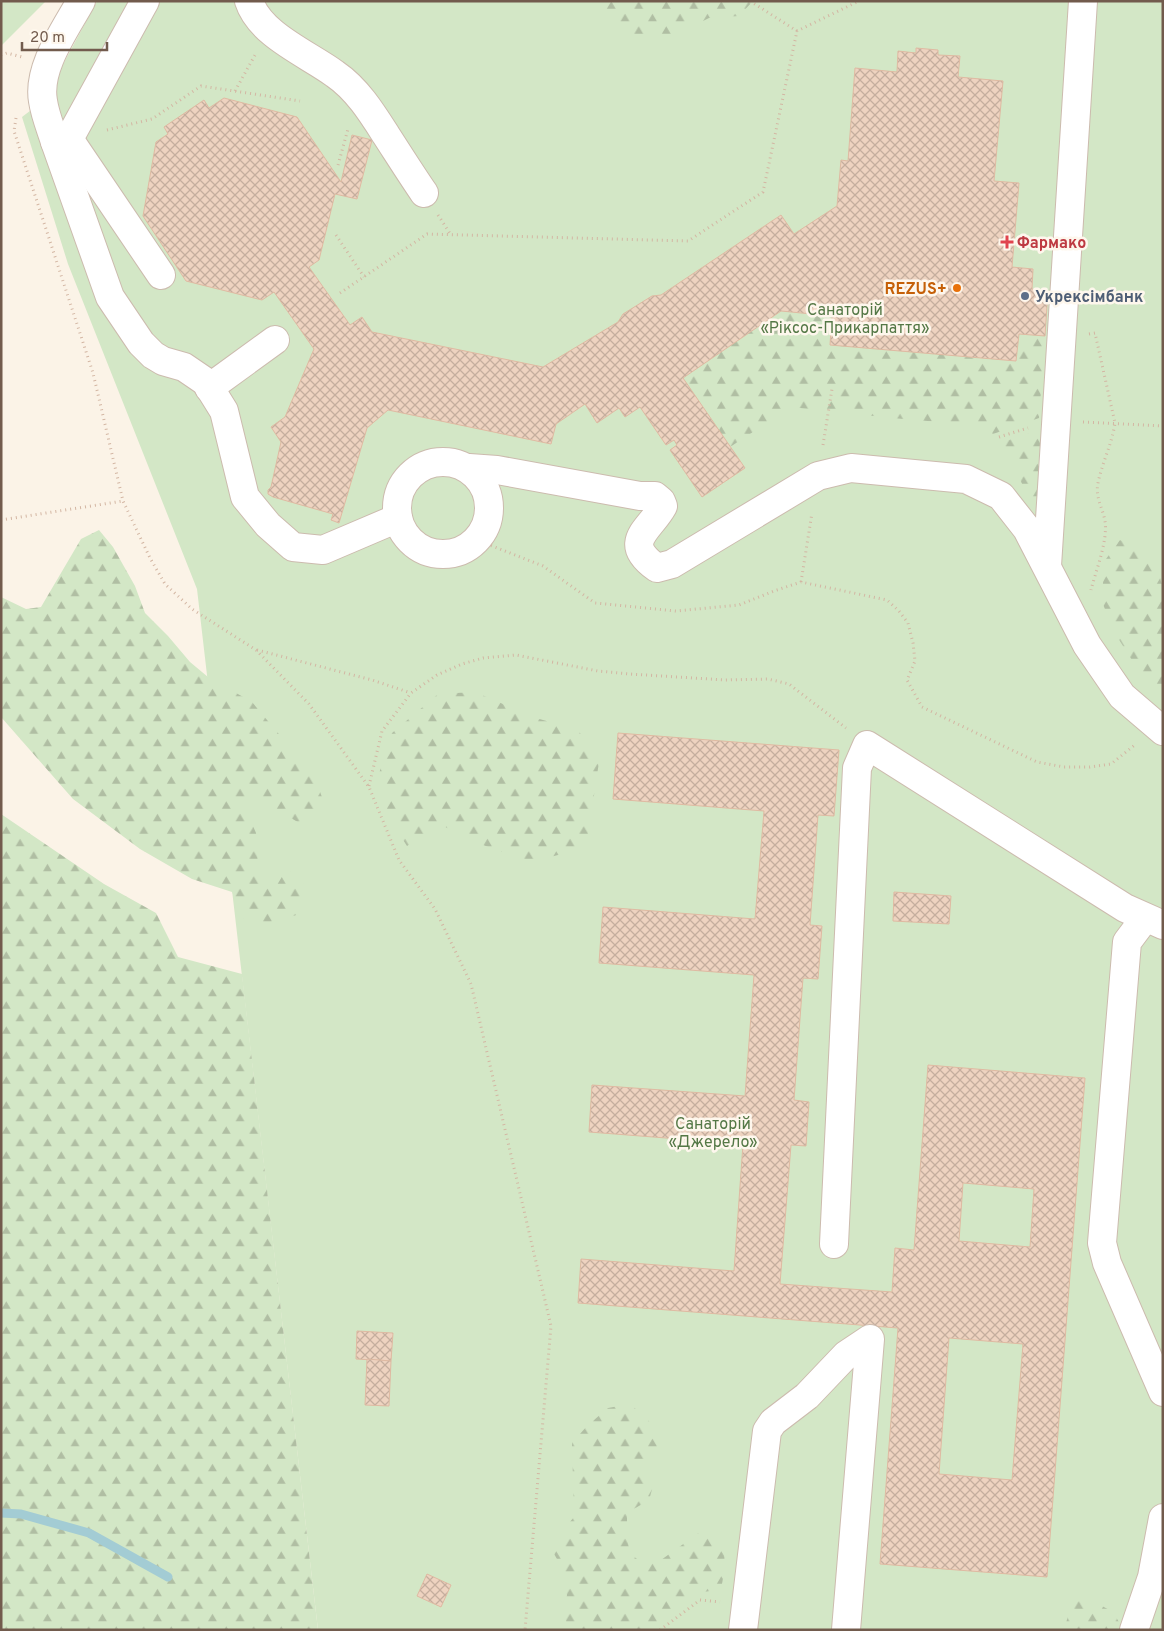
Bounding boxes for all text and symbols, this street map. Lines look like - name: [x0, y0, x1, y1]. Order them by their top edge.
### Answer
- scale bar: [22, 20, 108, 52]
- text: 20 m: [30, 29, 65, 48]
- place label: Фармако: [1017, 234, 1086, 254]
- marker: Фармако: [1001, 236, 1013, 248]
- place label: REZUS+: [884, 280, 947, 300]
- marker: REZUS+: [951, 282, 963, 294]
- place label: Укрексімбанк: [1035, 288, 1143, 308]
- marker: Укрексімбанк: [1019, 290, 1031, 302]
- park label: Санаторій «Ріксос-Прикарпаття»: [760, 301, 930, 339]
- park label: Санаторій «Джерело»: [669, 1115, 757, 1153]

